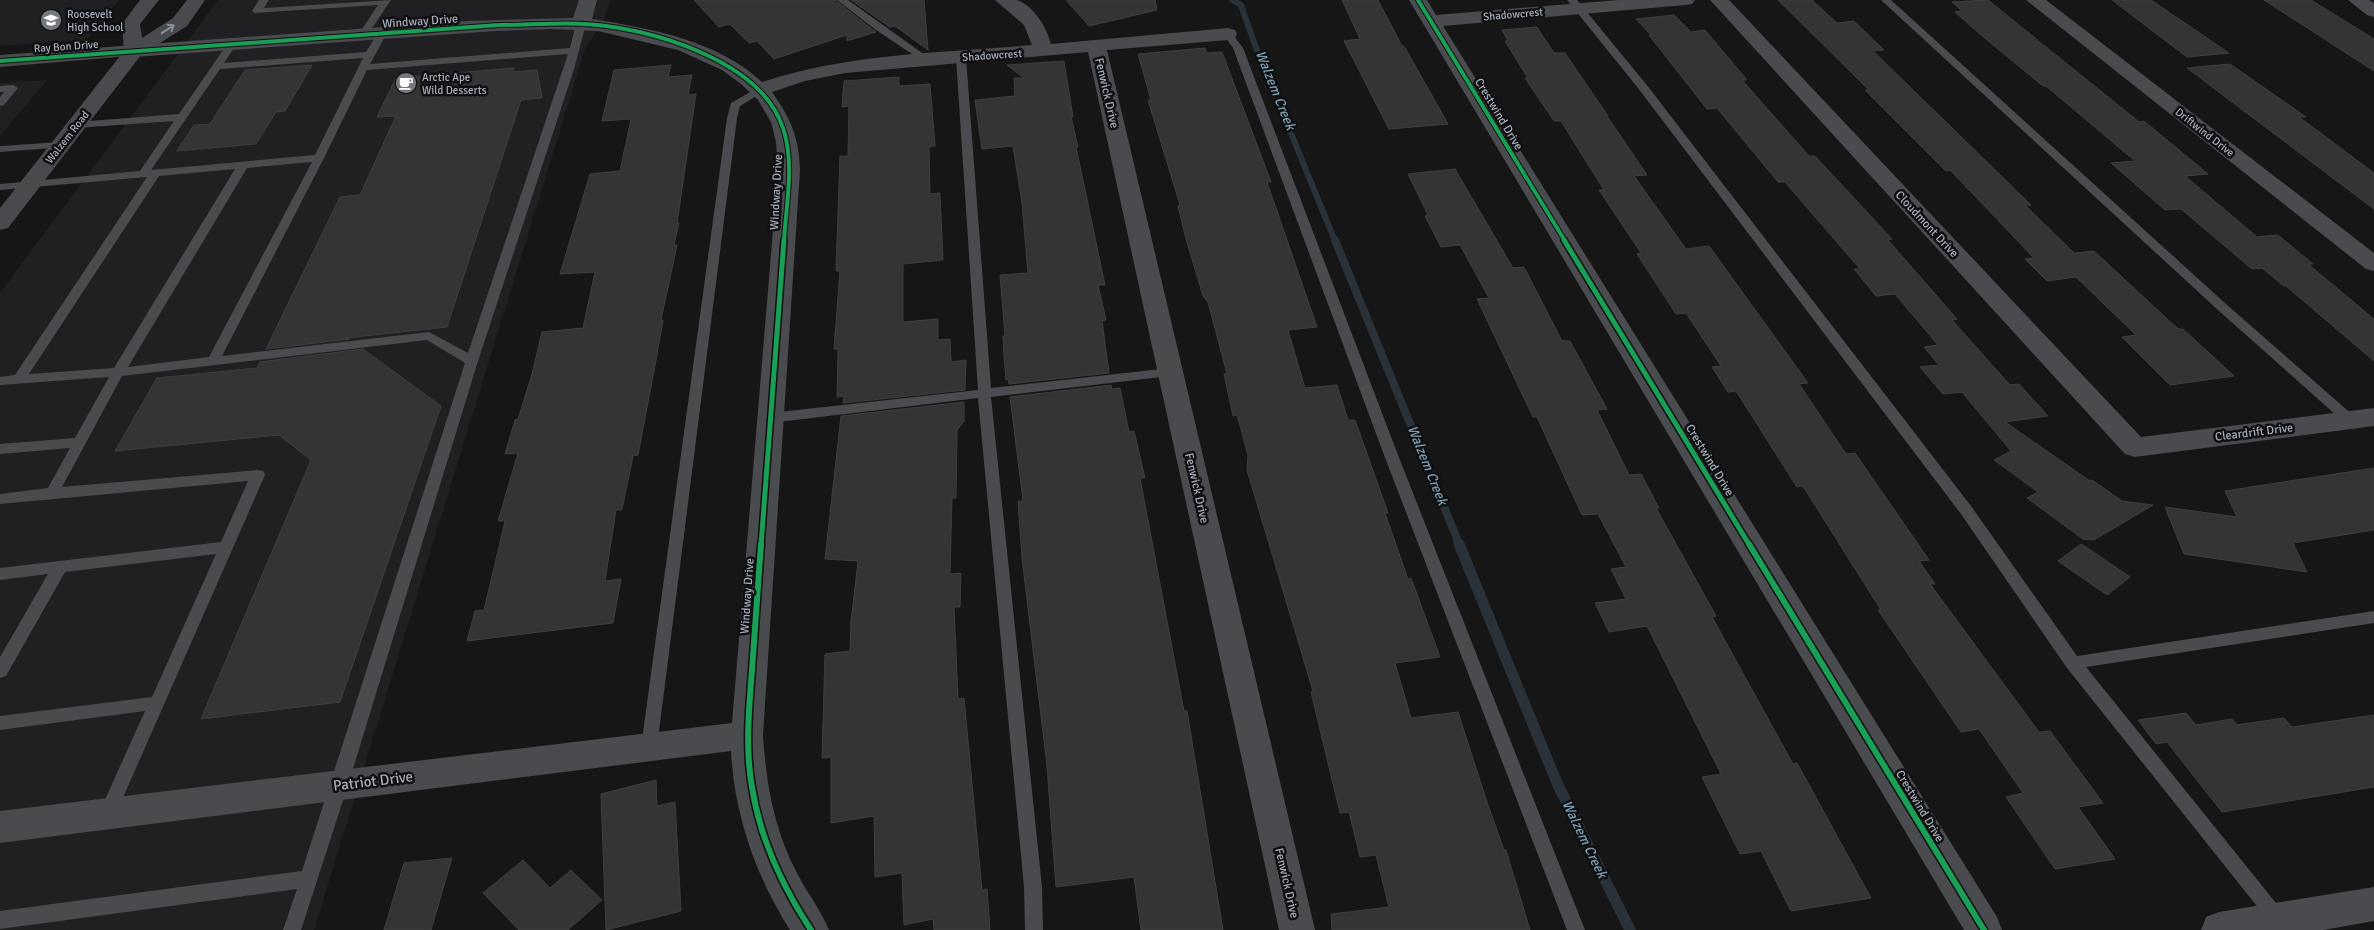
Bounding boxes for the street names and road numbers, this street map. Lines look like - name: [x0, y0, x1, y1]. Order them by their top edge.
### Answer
- street label: Shadowcrest: [1483, 5, 1544, 24]
- street label: Windway Drive: [382, 11, 458, 32]
- street label: Ray Bon Drive: [33, 38, 99, 55]
- street label: Shadowcrest: [962, 47, 1023, 64]
- street label: Fenwick Drive: [1091, 57, 1122, 130]
- street label: Crestwind Drive: [1471, 75, 1526, 153]
- street label: Driftwind Drive: [2173, 105, 2237, 160]
- street label: Walzem Road: [43, 108, 92, 166]
- street label: Windway Drive: [767, 154, 786, 230]
- street label: Cloudmont Drive: [1892, 188, 1961, 261]
- street label: Cleardrift Drive: [2214, 420, 2294, 445]
- street label: Crestwind Drive: [1682, 421, 1737, 499]
- street label: Fenwick Drive: [1181, 452, 1212, 525]
- street label: Windway Drive: [737, 558, 758, 634]
- street label: Patriot Drive: [332, 767, 414, 795]
- street label: Crestwind Drive: [1892, 767, 1947, 845]
- street label: Fenwick Drive: [1271, 847, 1302, 920]

